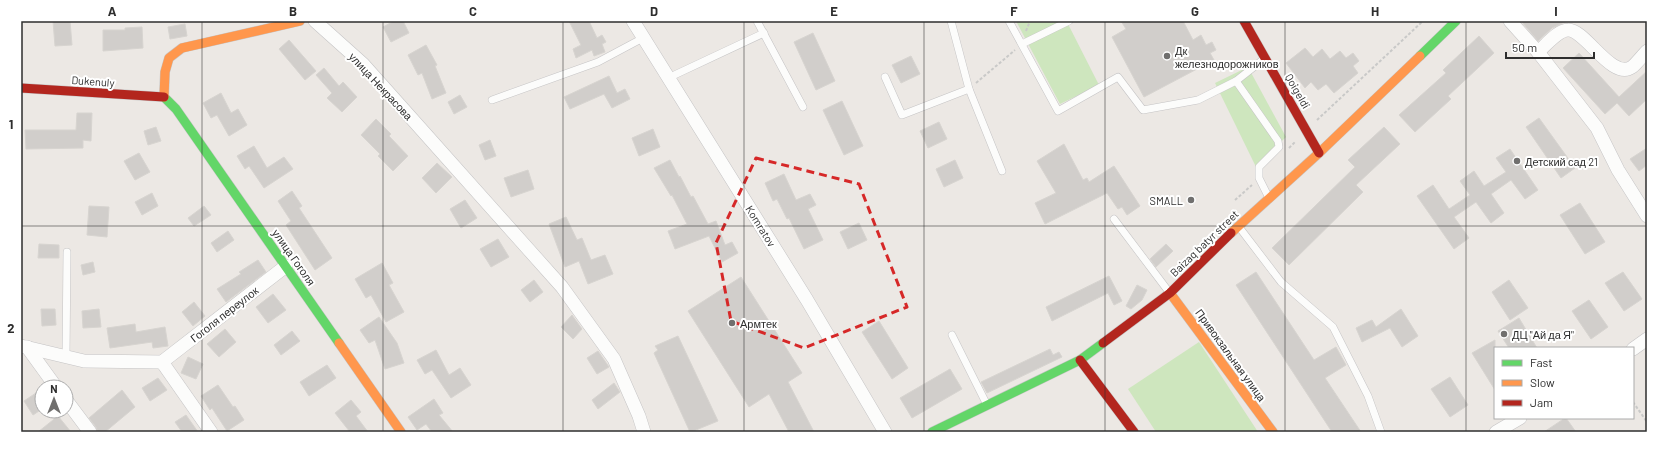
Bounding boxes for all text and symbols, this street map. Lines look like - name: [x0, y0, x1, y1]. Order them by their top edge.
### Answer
- text: A: [108, 3, 117, 19]
- text: B: [289, 3, 297, 19]
- text: C: [469, 3, 477, 19]
- text: D: [650, 3, 658, 19]
- text: E: [830, 3, 838, 19]
- text: F: [1010, 3, 1018, 19]
- text: G: [1191, 3, 1199, 19]
- text: H: [1371, 3, 1379, 19]
- text: I: [1554, 3, 1558, 19]
- scale bar: [1506, 34, 1594, 60]
- text: 50 m: [1512, 40, 1537, 54]
- place label: Дк железнодорожников: [1175, 44, 1279, 70]
- street label: улица Некрасова: [347, 50, 416, 123]
- marker: Дк железнодорожников: [1162, 51, 1172, 61]
- street label: Qoigeldi: [1283, 71, 1313, 111]
- street label: Dukenuly: [71, 73, 115, 89]
- text: 1: [9, 116, 13, 132]
- place label: Детский сад 21: [1525, 155, 1598, 168]
- marker: Детский сад 21: [1512, 156, 1522, 166]
- place label: SMALL: [1150, 194, 1183, 207]
- marker: SMALL: [1186, 195, 1196, 205]
- street label: Komratov: [743, 203, 779, 249]
- street label: Baizaq batyr street: [1167, 207, 1241, 279]
- street label: улица Гоголя: [270, 226, 318, 288]
- street label: Гоголя переулок: [187, 283, 261, 345]
- street label: Привокзальная улица: [1193, 306, 1269, 404]
- place label: Армтек: [740, 317, 777, 330]
- marker: Армтек: [727, 318, 737, 328]
- text: 2: [7, 320, 15, 336]
- place label: ДЦ "Ай да Я": [1512, 328, 1574, 341]
- marker: ДЦ "Ай да Я": [1499, 329, 1509, 339]
- legend: [1494, 347, 1634, 419]
- text: Fast: [1530, 355, 1553, 369]
- text: Slow: [1530, 375, 1555, 389]
- north arrow: [34, 379, 74, 419]
- text: N: [50, 382, 58, 395]
- text: Jam: [1530, 395, 1553, 409]

